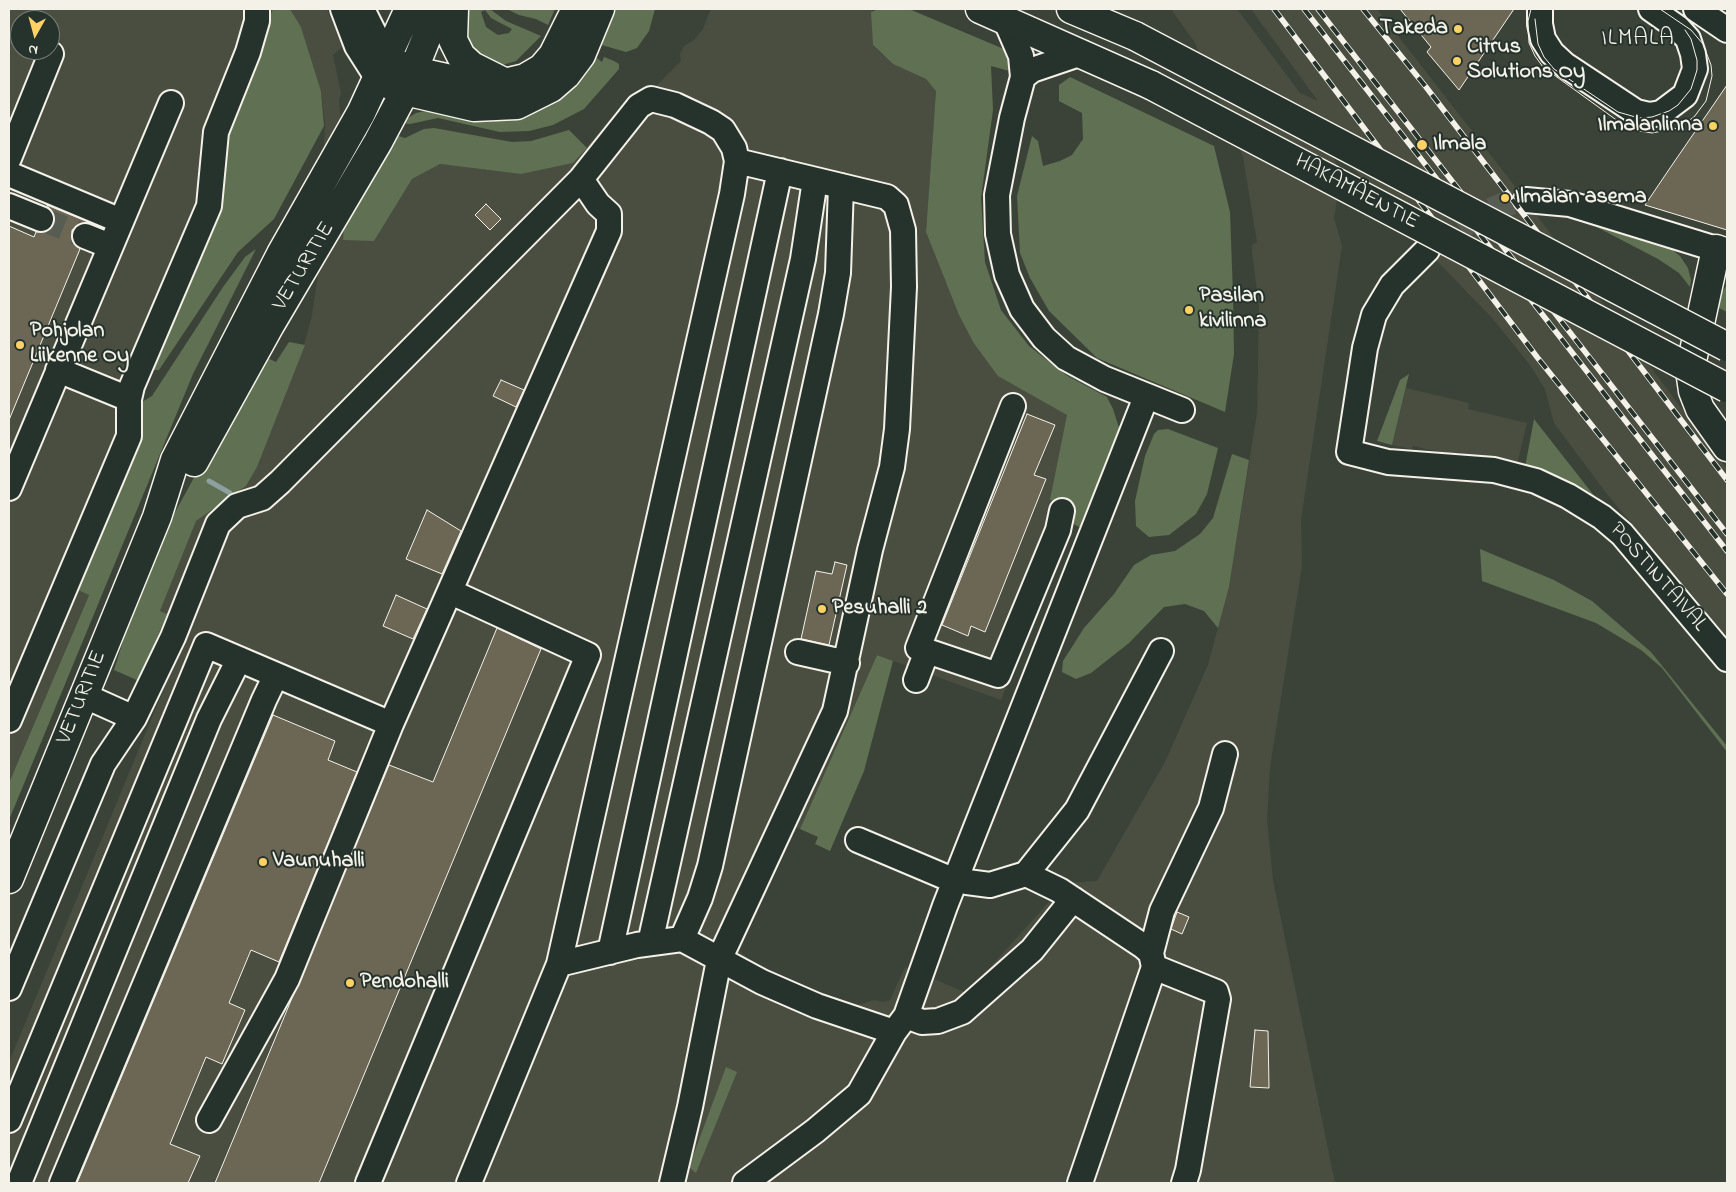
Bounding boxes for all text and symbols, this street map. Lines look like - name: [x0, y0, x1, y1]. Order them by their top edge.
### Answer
- north arrow: [10, 10, 60, 60]
- place label: Takeda: [1380, 16, 1448, 42]
- marker: Takeda: [1452, 23, 1464, 35]
- district label: ILMALA: [1600, 26, 1676, 54]
- place label: Citrus Solutions Oy: [1467, 35, 1585, 86]
- text: N: [27, 38, 39, 60]
- marker: Citrus Solutions Oy: [1451, 55, 1463, 67]
- place label: Ilmalanlinna: [1598, 113, 1703, 139]
- marker: Ilmalanlinna: [1707, 120, 1719, 132]
- place label: Ilmala: [1433, 132, 1486, 158]
- marker: Ilmala: [1415, 138, 1429, 152]
- street label: HAKAMÄENTIE: [1289, 149, 1423, 237]
- place label: Ilmalan asema: [1515, 185, 1647, 211]
- marker: Ilmalan asema: [1499, 192, 1511, 204]
- street label: VETURITIE: [268, 218, 342, 316]
- place label: Pasilan kivilinna: [1199, 284, 1266, 336]
- marker: Pasilan kivilinna: [1183, 304, 1195, 316]
- place label: Pohjolan Liikenne Oy: [30, 319, 129, 371]
- marker: Pohjolan Liikenne Oy: [14, 339, 26, 351]
- street label: POSTINTAIVAL: [1602, 518, 1712, 638]
- place label: Pesuhalli 2: [832, 596, 927, 622]
- marker: Pesuhalli 2: [816, 603, 828, 615]
- street label: VETURITIE: [52, 647, 114, 749]
- place label: Vaunuhalli: [273, 849, 365, 875]
- marker: Vaunuhalli: [257, 856, 269, 868]
- place label: Pendohalli: [360, 970, 449, 996]
- marker: Pendohalli: [344, 977, 356, 989]

